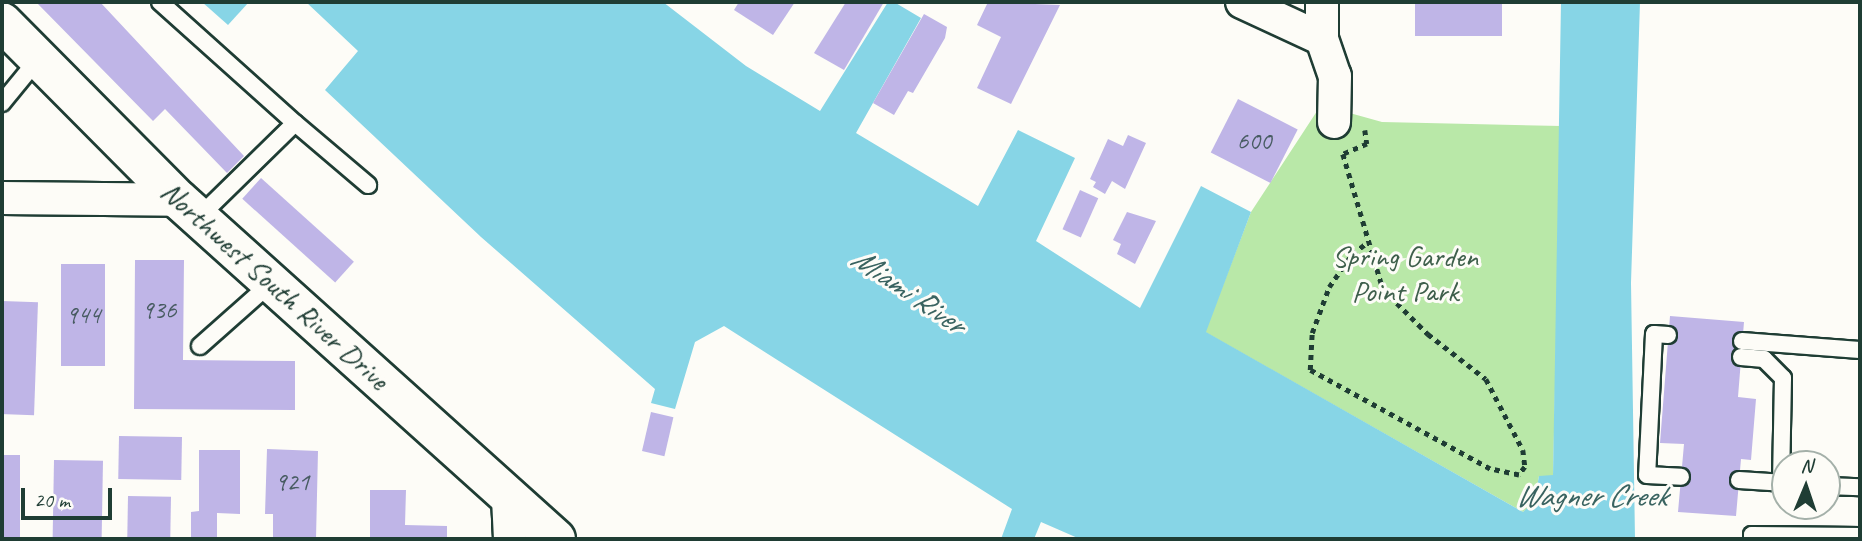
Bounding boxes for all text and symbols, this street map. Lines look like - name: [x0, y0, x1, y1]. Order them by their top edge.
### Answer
- house number: 600: [1236, 125, 1272, 157]
- street label: Northwest South River Drive: [153, 173, 397, 397]
- park label: Spring Garden Point Park: [1331, 238, 1479, 308]
- water label: Miami River: [843, 239, 973, 343]
- house number: 936: [141, 294, 177, 326]
- house number: 944: [65, 299, 101, 331]
- north arrow: [1771, 450, 1841, 520]
- text: N: [1800, 454, 1813, 478]
- house number: 921: [274, 466, 310, 498]
- scale bar: [24, 475, 116, 518]
- water label: Wagner Creek: [1515, 477, 1667, 515]
- text: 20 m: [34, 487, 70, 513]

